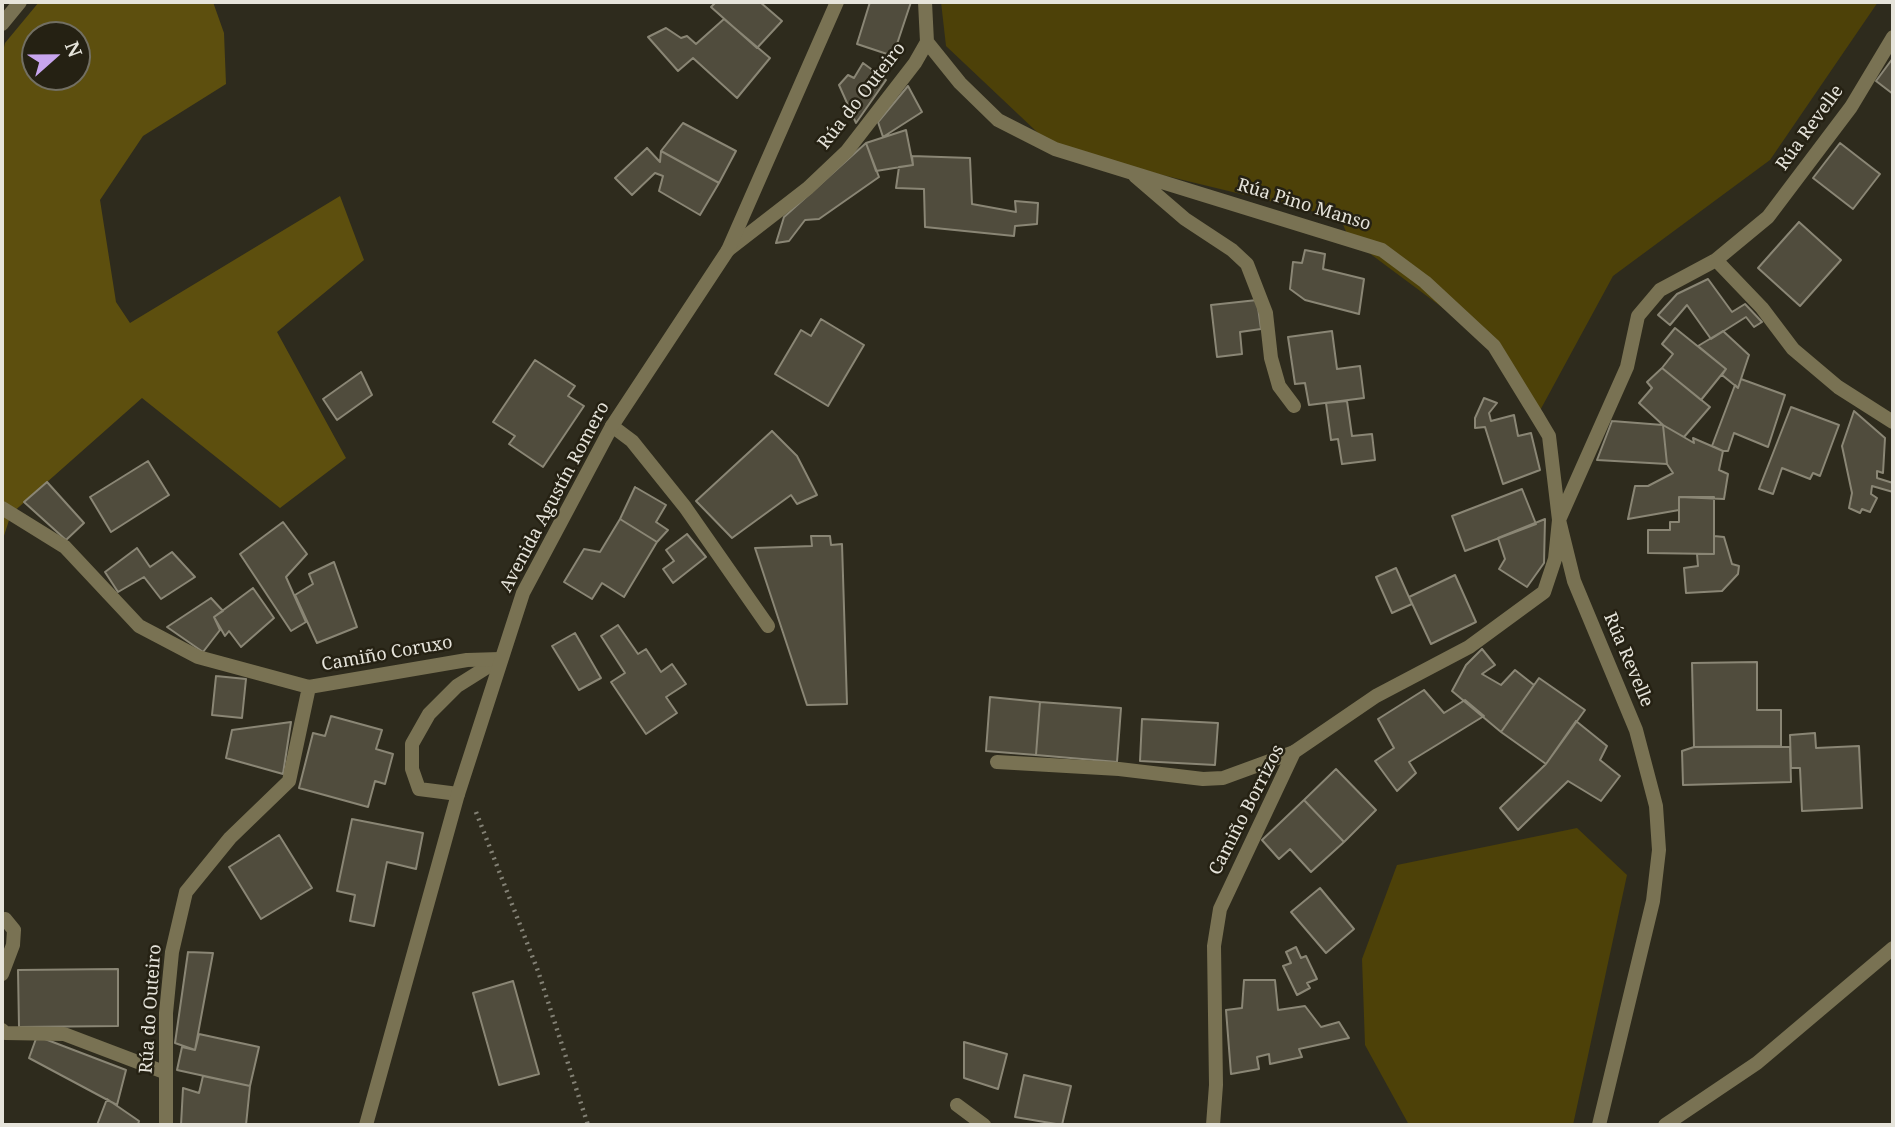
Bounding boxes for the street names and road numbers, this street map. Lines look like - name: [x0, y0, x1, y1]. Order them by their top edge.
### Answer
- street label: Rúa do Outeiro: [814, 38, 910, 154]
- street label: Rúa Revelle: [1772, 81, 1848, 175]
- street label: Rúa Pino Manso: [1235, 174, 1373, 236]
- street label: Avenida Agustín Romero: [496, 398, 614, 596]
- street label: Rúa Revelle: [1598, 610, 1658, 710]
- street label: Camiño Coruxo: [320, 632, 454, 676]
- street label: Camiño Borrizos: [1205, 741, 1289, 879]
- street label: Rúa do Outeiro: [136, 944, 166, 1074]

